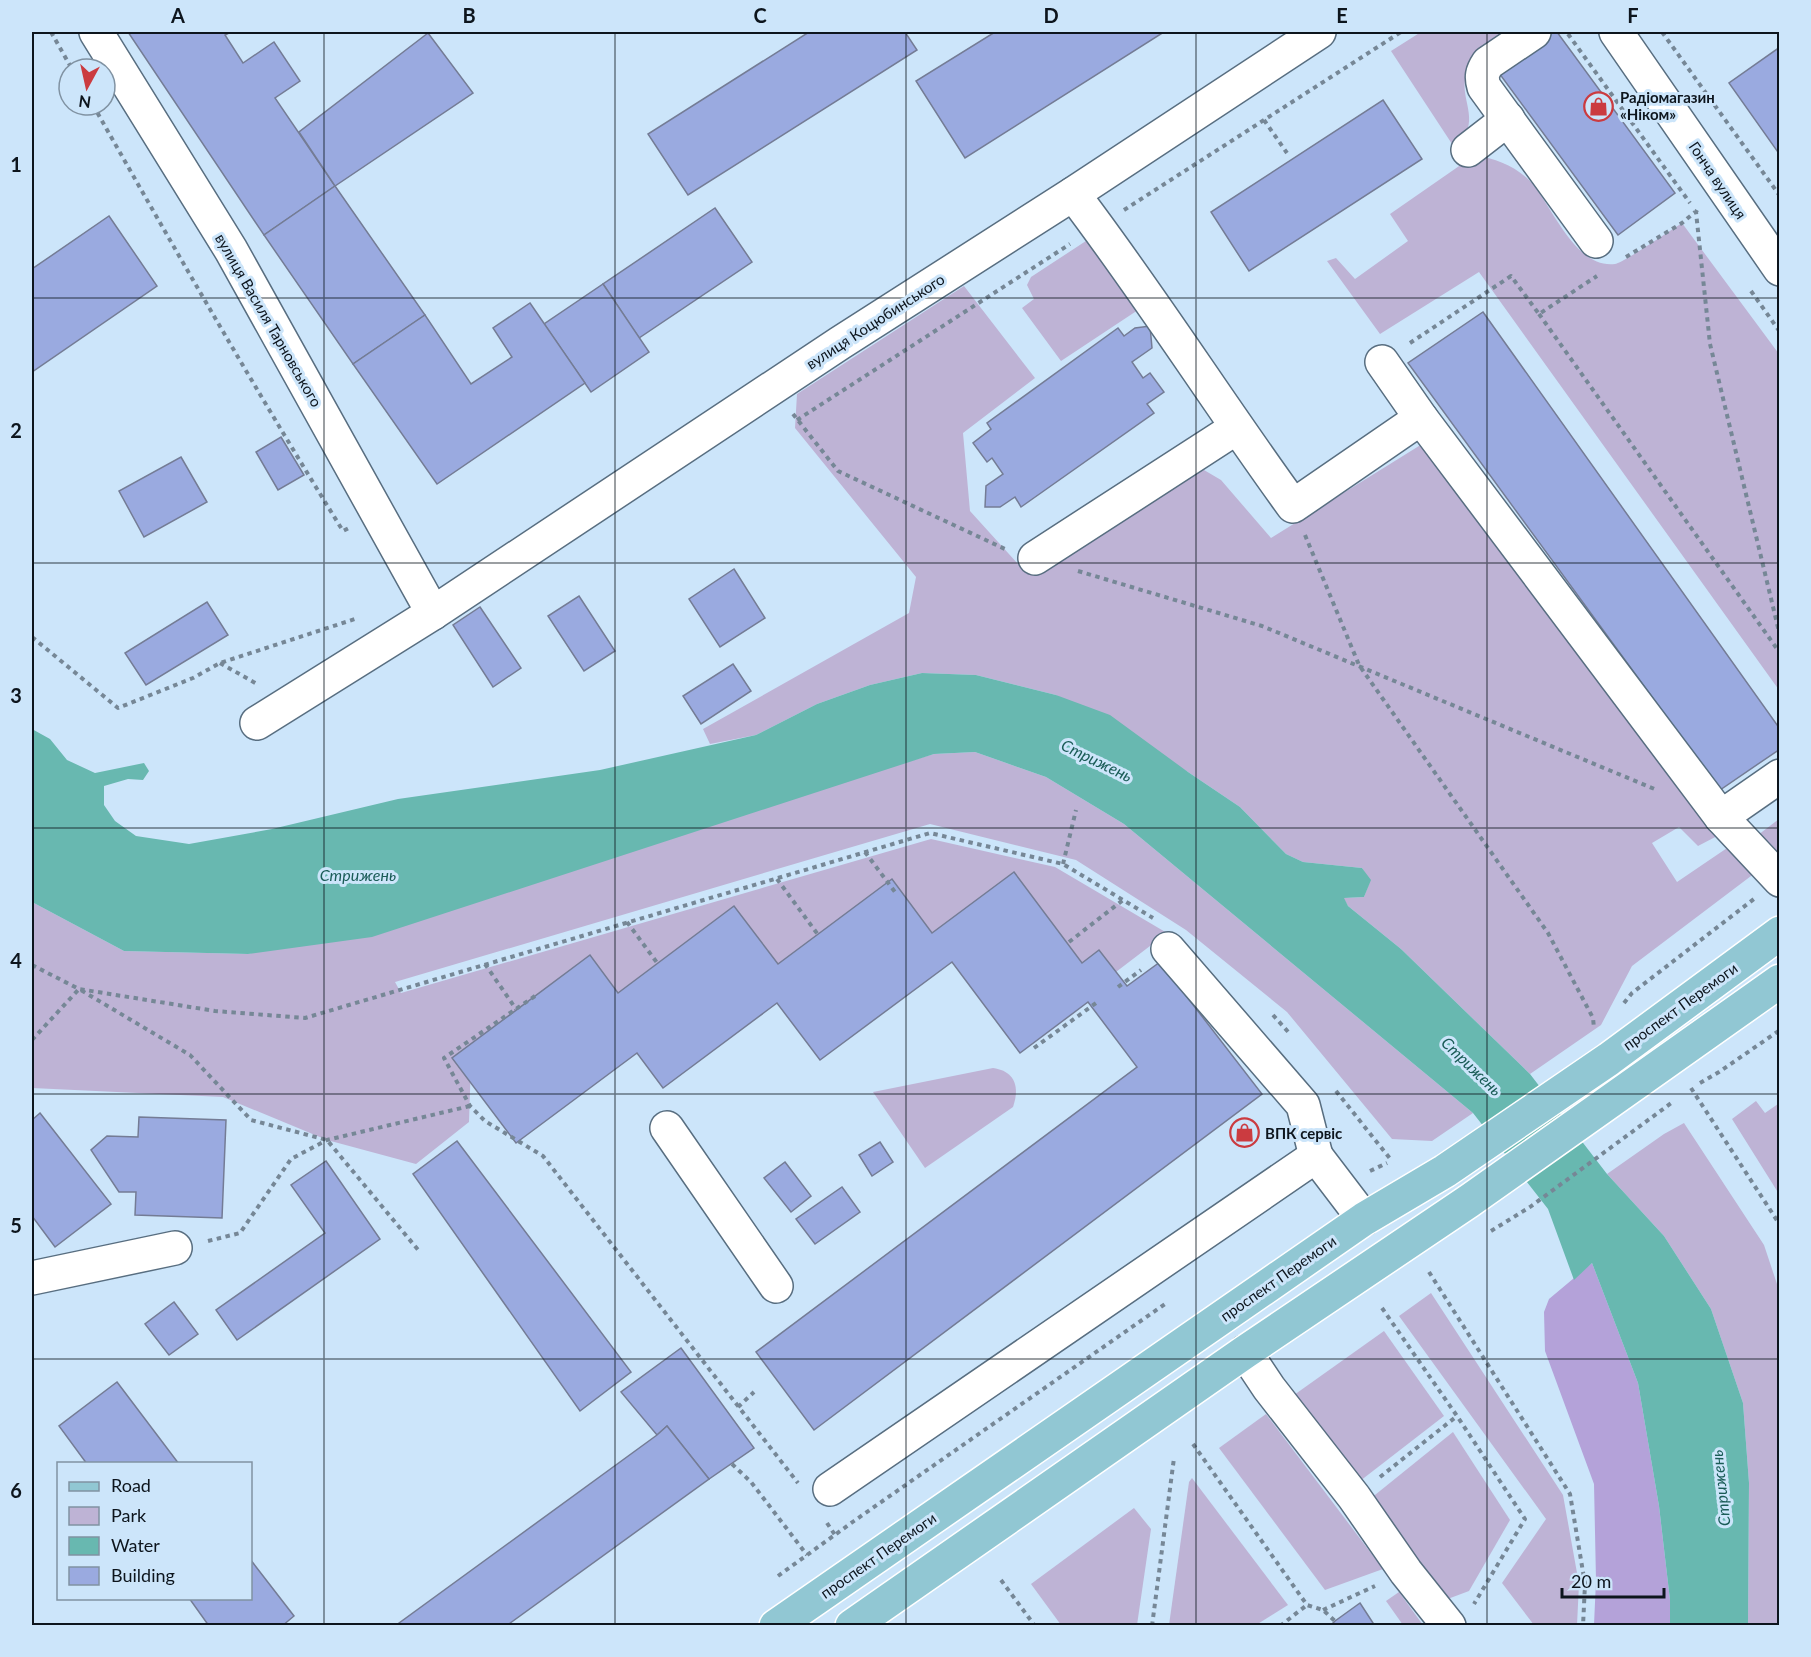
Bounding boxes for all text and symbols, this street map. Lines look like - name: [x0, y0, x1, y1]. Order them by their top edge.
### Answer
- text: A: [170, 3, 185, 27]
- text: B: [462, 3, 476, 27]
- text: C: [753, 3, 767, 27]
- text: D: [1043, 3, 1059, 27]
- text: E: [1336, 3, 1348, 27]
- text: F: [1627, 3, 1639, 27]
- north arrow: [57, 57, 117, 117]
- place label: Радіомагазин «Ніком»: [1620, 88, 1715, 123]
- shop icon: Радіомагазин «Ніком»: [1583, 90, 1615, 122]
- text: N: [77, 92, 92, 113]
- street label: Гонча вулиця: [1685, 138, 1751, 222]
- text: 1: [10, 152, 22, 176]
- street label: вулиця Василя Тарновського: [212, 230, 326, 410]
- street label: вулиця Коцюбинського: [802, 270, 948, 372]
- text: 2: [10, 418, 22, 442]
- text: 3: [10, 683, 22, 707]
- water label: Стрижень: [1058, 735, 1136, 785]
- water label: Стрижень: [320, 865, 396, 884]
- text: 4: [10, 948, 22, 972]
- street label: проспект Перемоги: [1619, 958, 1741, 1054]
- water label: Стрижень: [1438, 1033, 1506, 1099]
- shop icon: ВПК сервіс: [1228, 1117, 1260, 1149]
- place label: ВПК сервіс: [1265, 1124, 1342, 1142]
- text: 5: [10, 1213, 22, 1237]
- street label: проспект Перемоги: [1217, 1231, 1339, 1325]
- water label: Стрижень: [1707, 1449, 1733, 1527]
- legend: [57, 1462, 252, 1600]
- text: Road: [111, 1474, 151, 1496]
- text: 6: [10, 1478, 22, 1502]
- text: Park: [111, 1504, 147, 1526]
- street label: проспект Перемоги: [817, 1508, 939, 1602]
- text: Water: [111, 1534, 160, 1556]
- scale bar: [1562, 1561, 1664, 1599]
- text: Building: [111, 1564, 175, 1586]
- text: 20 m: [1571, 1570, 1611, 1592]

